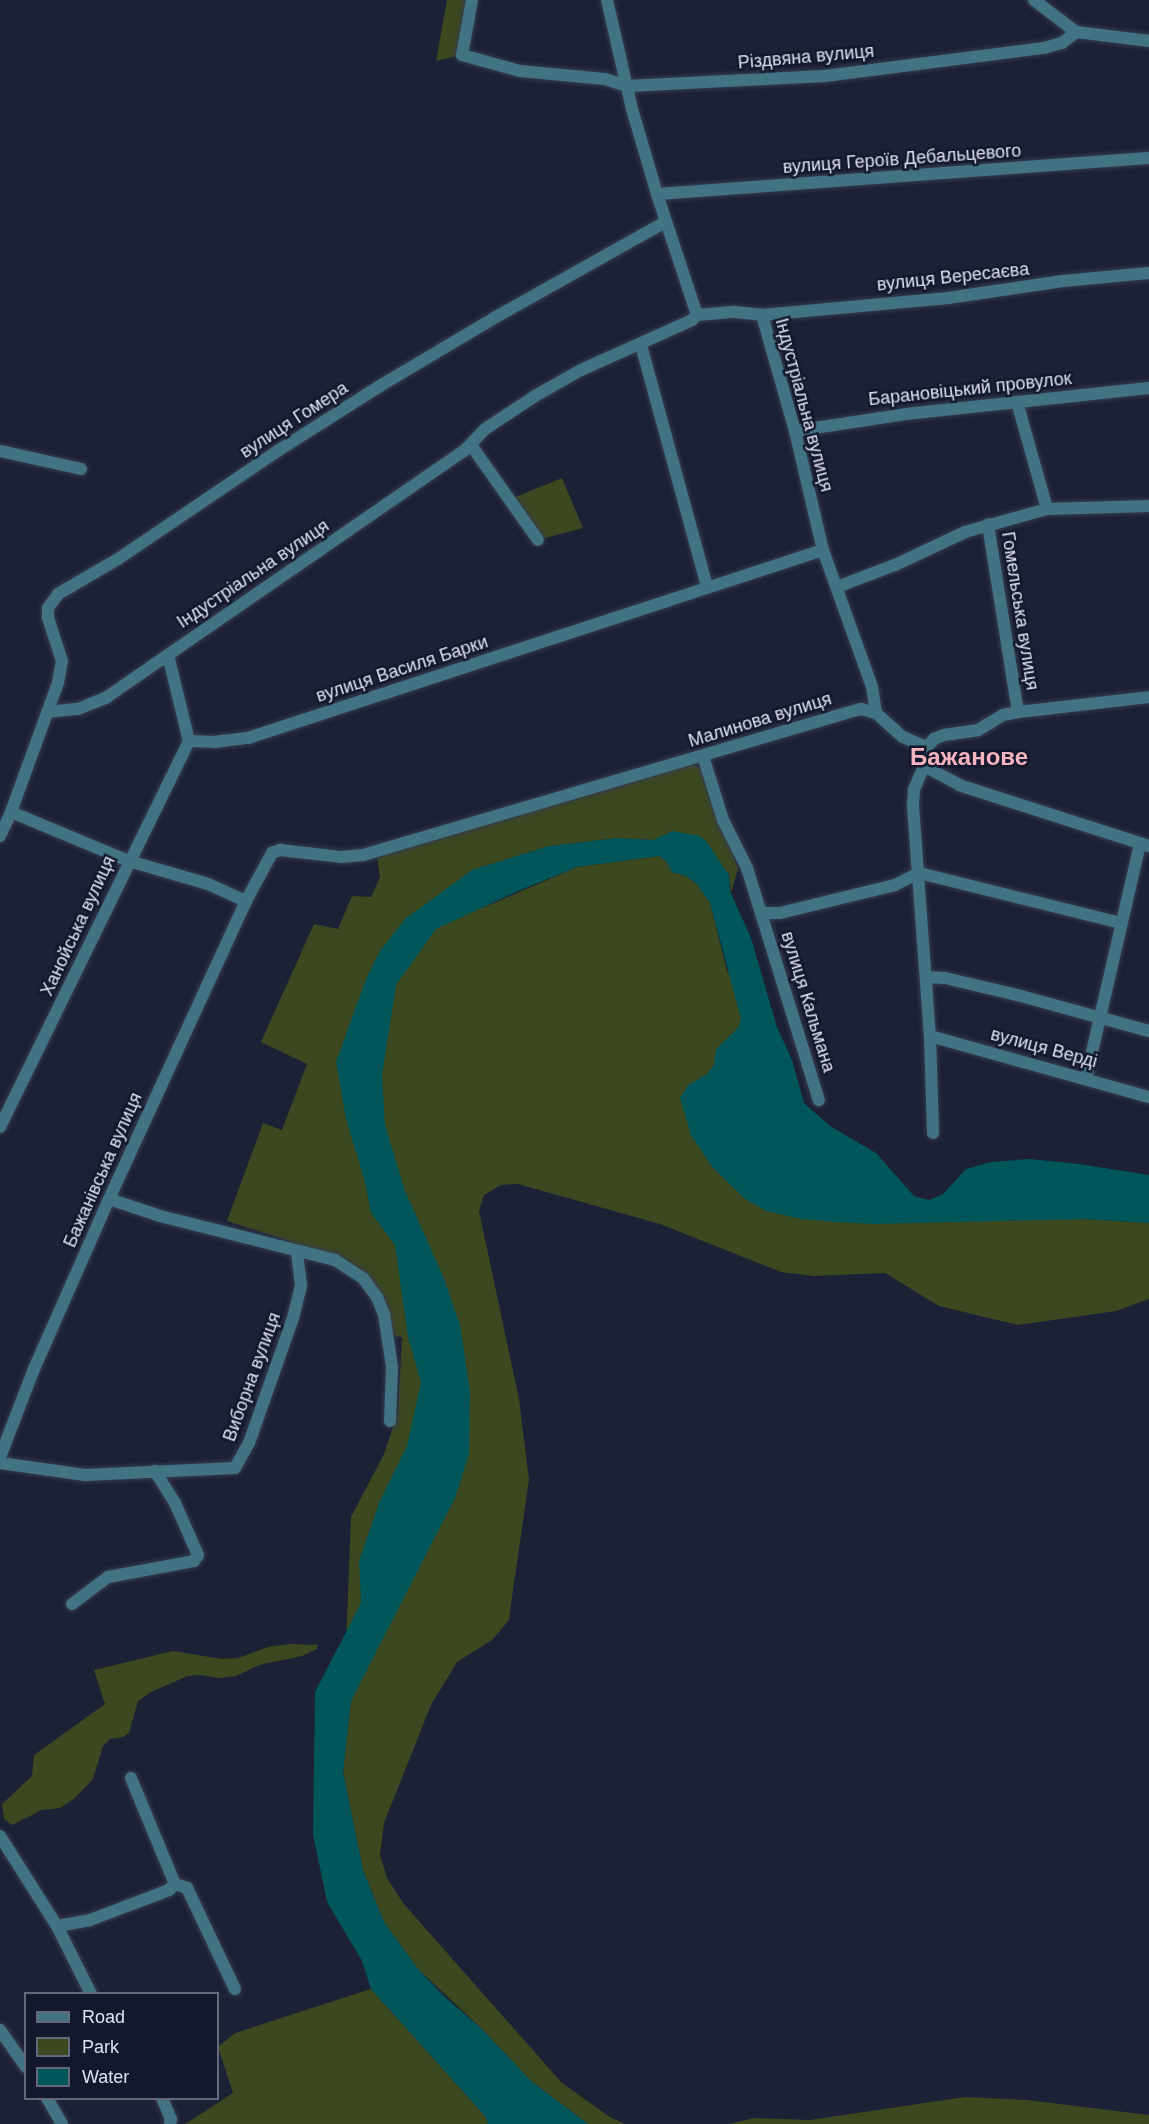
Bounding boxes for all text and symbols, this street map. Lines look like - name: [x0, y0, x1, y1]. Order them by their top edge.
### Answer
- street label: Різдвяна вулиця: [737, 40, 875, 74]
- street label: вулиця Героїв Дебальцевого: [782, 140, 1022, 178]
- street label: вулиця Вересаєва: [876, 258, 1030, 296]
- street label: Індустріальна вулиця: [770, 316, 838, 494]
- street label: Барановіцький провулок: [867, 368, 1073, 410]
- street label: вулиця Гомера: [236, 377, 352, 463]
- street label: Індустріальна вулиця: [173, 515, 333, 633]
- street label: Гомельська вулиця: [997, 530, 1043, 692]
- street label: вулиця Василя Барки: [313, 631, 491, 707]
- street label: Малинова вулиця: [686, 688, 834, 752]
- district label: Бажанове: [910, 743, 1028, 771]
- street label: Ханойська вулиця: [36, 853, 120, 999]
- street label: вулиця Кальмана: [776, 929, 840, 1075]
- street label: вулиця Верді: [988, 1023, 1100, 1073]
- street label: Бажанівська вулиця: [59, 1089, 147, 1251]
- street label: Виборна вулиця: [219, 1310, 285, 1444]
- legend: [24, 1992, 219, 2100]
- text: Road: [82, 2007, 125, 2027]
- text: Park: [82, 2037, 119, 2057]
- text: Water: [82, 2067, 129, 2087]

